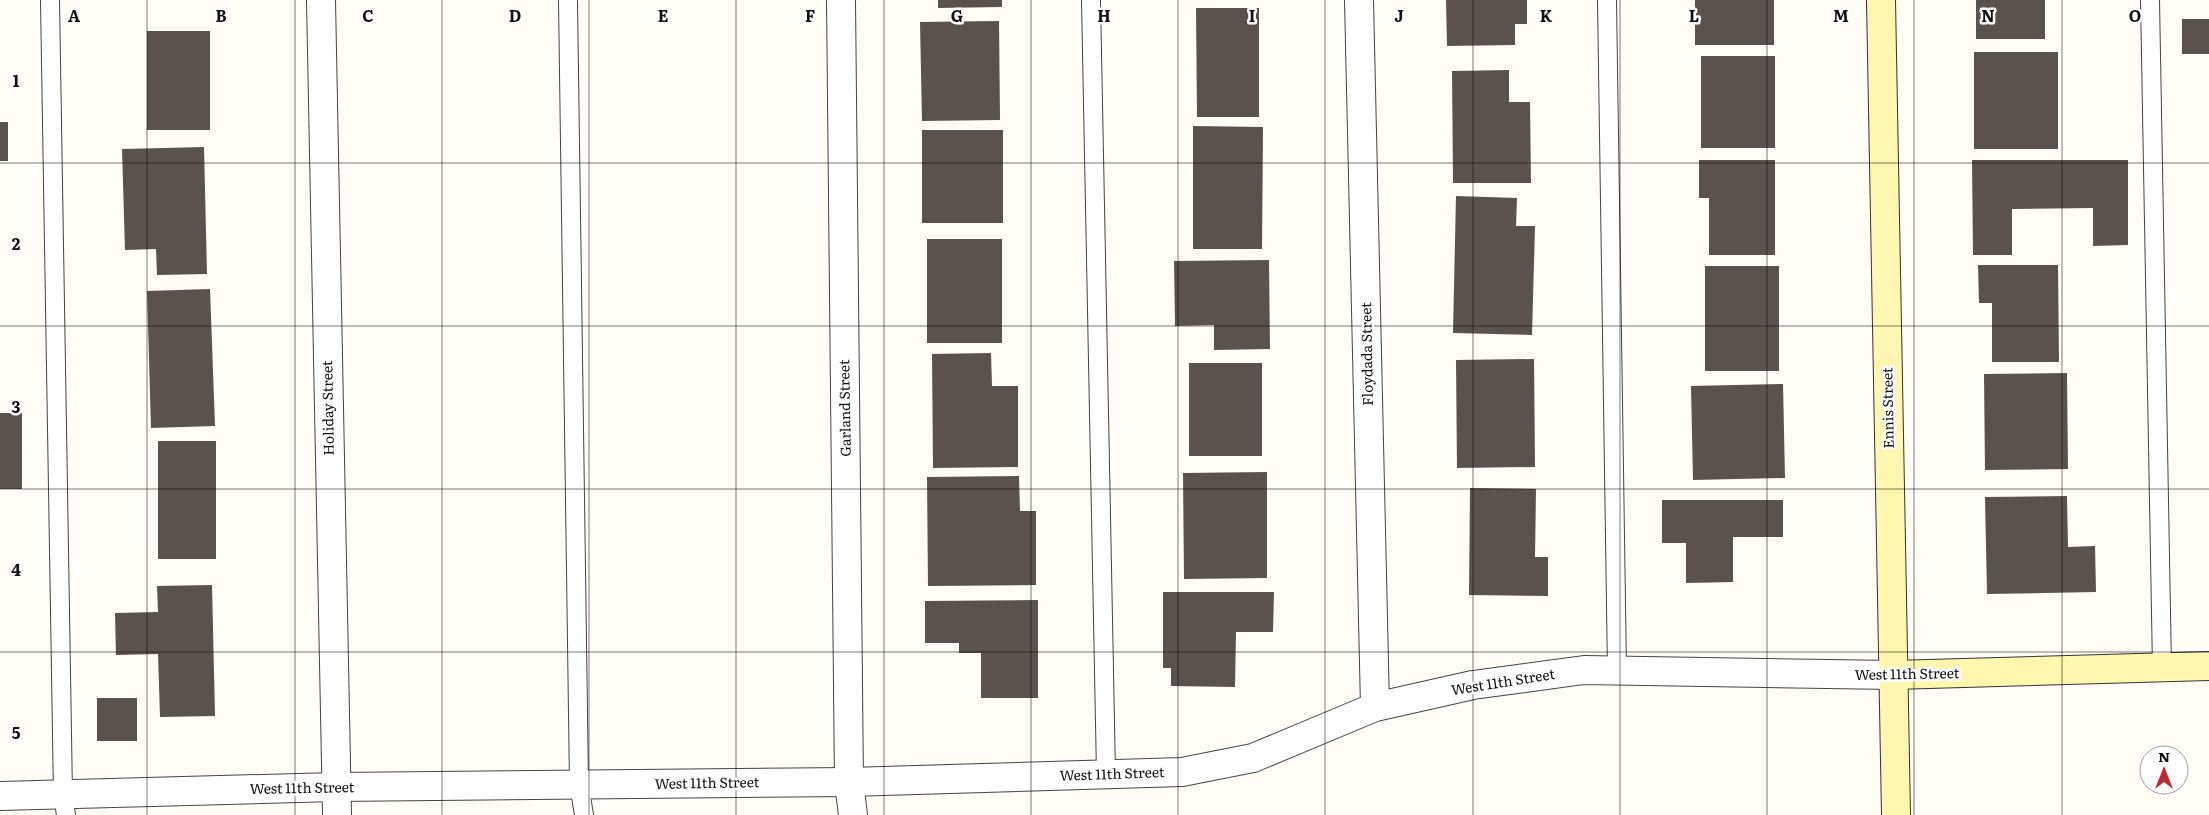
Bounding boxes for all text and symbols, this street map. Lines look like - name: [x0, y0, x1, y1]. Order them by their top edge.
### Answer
- text: A: [68, 3, 80, 27]
- text: B: [215, 3, 227, 27]
- text: C: [362, 3, 374, 27]
- text: D: [509, 3, 521, 27]
- text: E: [658, 3, 669, 27]
- text: F: [805, 3, 815, 27]
- text: G: [951, 3, 963, 27]
- text: H: [1097, 3, 1111, 27]
- text: I: [1249, 3, 1255, 27]
- text: J: [1394, 3, 1404, 27]
- text: K: [1540, 3, 1553, 27]
- text: L: [1689, 3, 1699, 27]
- text: M: [1833, 3, 1849, 27]
- text: N: [1981, 3, 1995, 27]
- text: O: [2129, 3, 2141, 27]
- text: 1: [13, 68, 20, 92]
- text: 2: [12, 231, 21, 255]
- street label: Floydada Street: [1355, 302, 1377, 406]
- street label: Garland Street: [833, 359, 855, 457]
- street label: Holiday Street: [316, 360, 338, 456]
- street label: Ennis Street: [1876, 367, 1898, 449]
- text: 3: [12, 394, 21, 418]
- text: 4: [11, 557, 21, 581]
- street label: West 11th Street: [1854, 662, 1960, 684]
- street label: West 11th Street: [1449, 663, 1557, 699]
- text: 5: [12, 720, 21, 744]
- north arrow: [2139, 745, 2189, 795]
- text: N: [2158, 746, 2170, 766]
- street label: West 11th Street: [1059, 761, 1165, 785]
- street label: West 11th Street: [654, 771, 760, 793]
- street label: West 11th Street: [249, 776, 355, 798]

